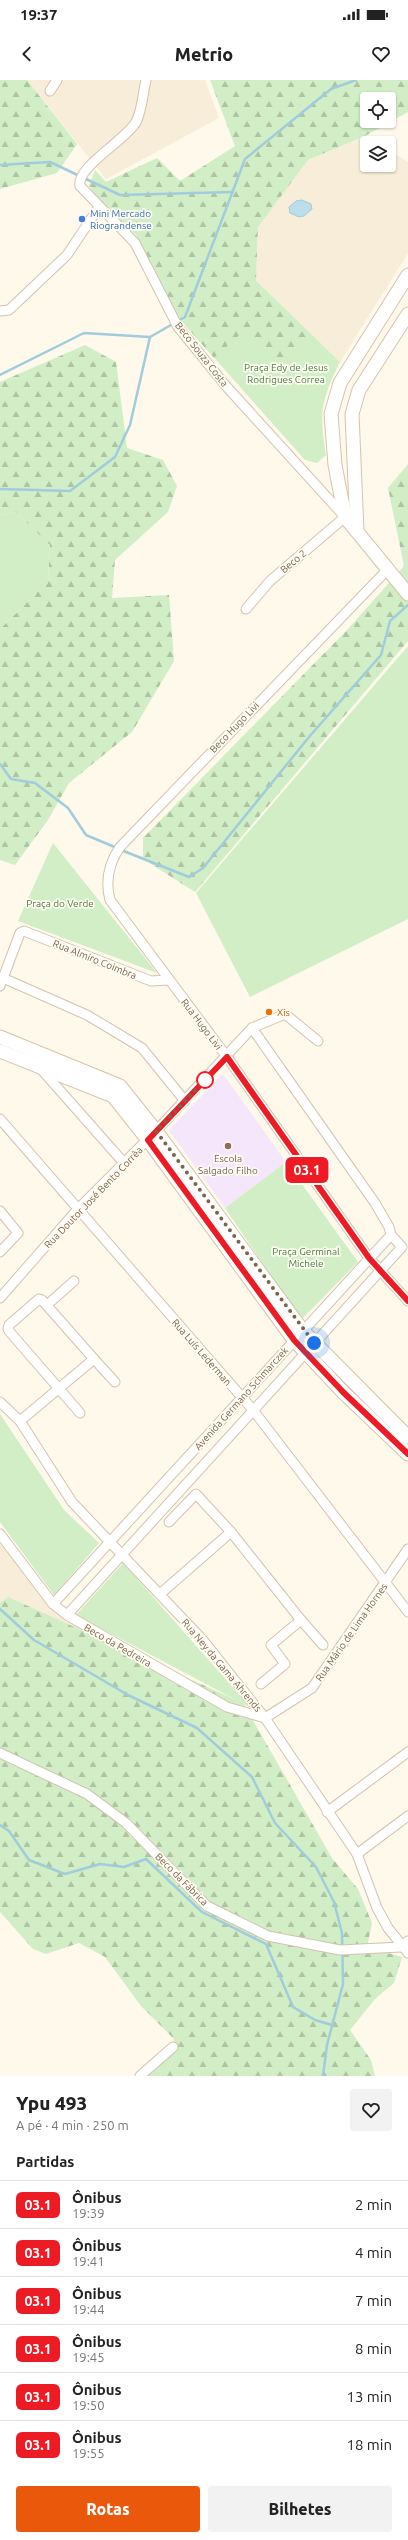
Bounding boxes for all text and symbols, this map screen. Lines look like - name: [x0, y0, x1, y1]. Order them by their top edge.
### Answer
- text: 19:37: [20, 6, 58, 23]
- icon: back: [16, 43, 38, 65]
- icon: heart: [370, 43, 392, 65]
- text: Metrio: [175, 44, 233, 64]
- map controls: [360, 92, 396, 172]
- button: locate: [360, 92, 396, 128]
- button: layers: [360, 136, 396, 172]
- place label: Mini Mercado Riograndense: [90, 208, 152, 231]
- marker: Mini Mercado Riograndense: [77, 214, 87, 224]
- street label: Beco Souza Costa: [173, 320, 230, 389]
- park label: Praça Edy de Jesus Rodrigues Correa: [244, 362, 328, 385]
- street label: Beco 2: [278, 547, 308, 575]
- street label: Beco Hugo Livi: [207, 700, 261, 755]
- park label: Praça do Verde: [26, 898, 94, 909]
- street label: Rua Almiro Coimbra: [51, 938, 138, 981]
- street label: Rua Hugo Livi: [179, 997, 224, 1052]
- marker: Xis: [264, 1007, 274, 1017]
- place label: Xis: [277, 1007, 290, 1018]
- unlabelled marker: [196, 1071, 214, 1089]
- marker: Escola Salgado Filho: [223, 1141, 233, 1151]
- street label: Rua Doutor José Bento Corrêa: [42, 1144, 145, 1250]
- place label: Escola Salgado Filho: [198, 1153, 258, 1176]
- line badge: 03.1: [279, 1157, 335, 1183]
- text: 03.1: [293, 1162, 321, 1178]
- park label: Praça Germinal Michele: [272, 1246, 340, 1269]
- street label: Rua Luís Lederman: [170, 1317, 233, 1388]
- your location: [304, 1333, 324, 1353]
- street label: Avenida Germano Schmarczek: [192, 1345, 290, 1452]
- street label: Rua Mário de Lima Hornes: [313, 1581, 389, 1683]
- street label: Rua Ney da Gama Ahrends: [180, 1617, 264, 1714]
- street label: Beco da Pedreira: [82, 1622, 153, 1669]
- street label: Beco da Fábrica: [153, 1851, 210, 1908]
- button: heart: [350, 2089, 392, 2131]
- text: Ypu 493: [16, 2092, 87, 2114]
- text: A pé · 4 min · 250 m: [16, 2118, 129, 2132]
- text: Partidas: [16, 2153, 74, 2170]
- text: Ônibus: [72, 2189, 122, 2206]
- text: 2 min: [355, 2196, 392, 2213]
- text: 03.1: [24, 2197, 52, 2213]
- text: 19:39: [72, 2206, 105, 2220]
- text: Ônibus: [72, 2237, 122, 2254]
- text: 4 min: [355, 2244, 392, 2261]
- text: 03.1: [24, 2245, 52, 2261]
- text: 19:41: [72, 2254, 105, 2268]
- text: Ônibus: [72, 2285, 122, 2302]
- text: 7 min: [355, 2292, 392, 2309]
- text: 03.1: [24, 2293, 52, 2309]
- text: 19:44: [72, 2302, 105, 2316]
- text: Ônibus: [72, 2333, 122, 2350]
- text: 8 min: [355, 2340, 392, 2357]
- text: 03.1: [24, 2341, 52, 2357]
- text: 19:45: [72, 2350, 105, 2364]
- text: Ônibus: [72, 2381, 122, 2398]
- text: 13 min: [346, 2388, 392, 2405]
- text: 03.1: [24, 2389, 52, 2405]
- text: 19:50: [72, 2398, 105, 2412]
- text: Ônibus: [72, 2429, 122, 2446]
- text: 18 min: [346, 2436, 392, 2453]
- text: 03.1: [24, 2437, 52, 2453]
- text: 19:55: [72, 2446, 105, 2460]
- button: Rotas: [16, 2486, 200, 2532]
- button: Bilhetes: [208, 2486, 392, 2532]

